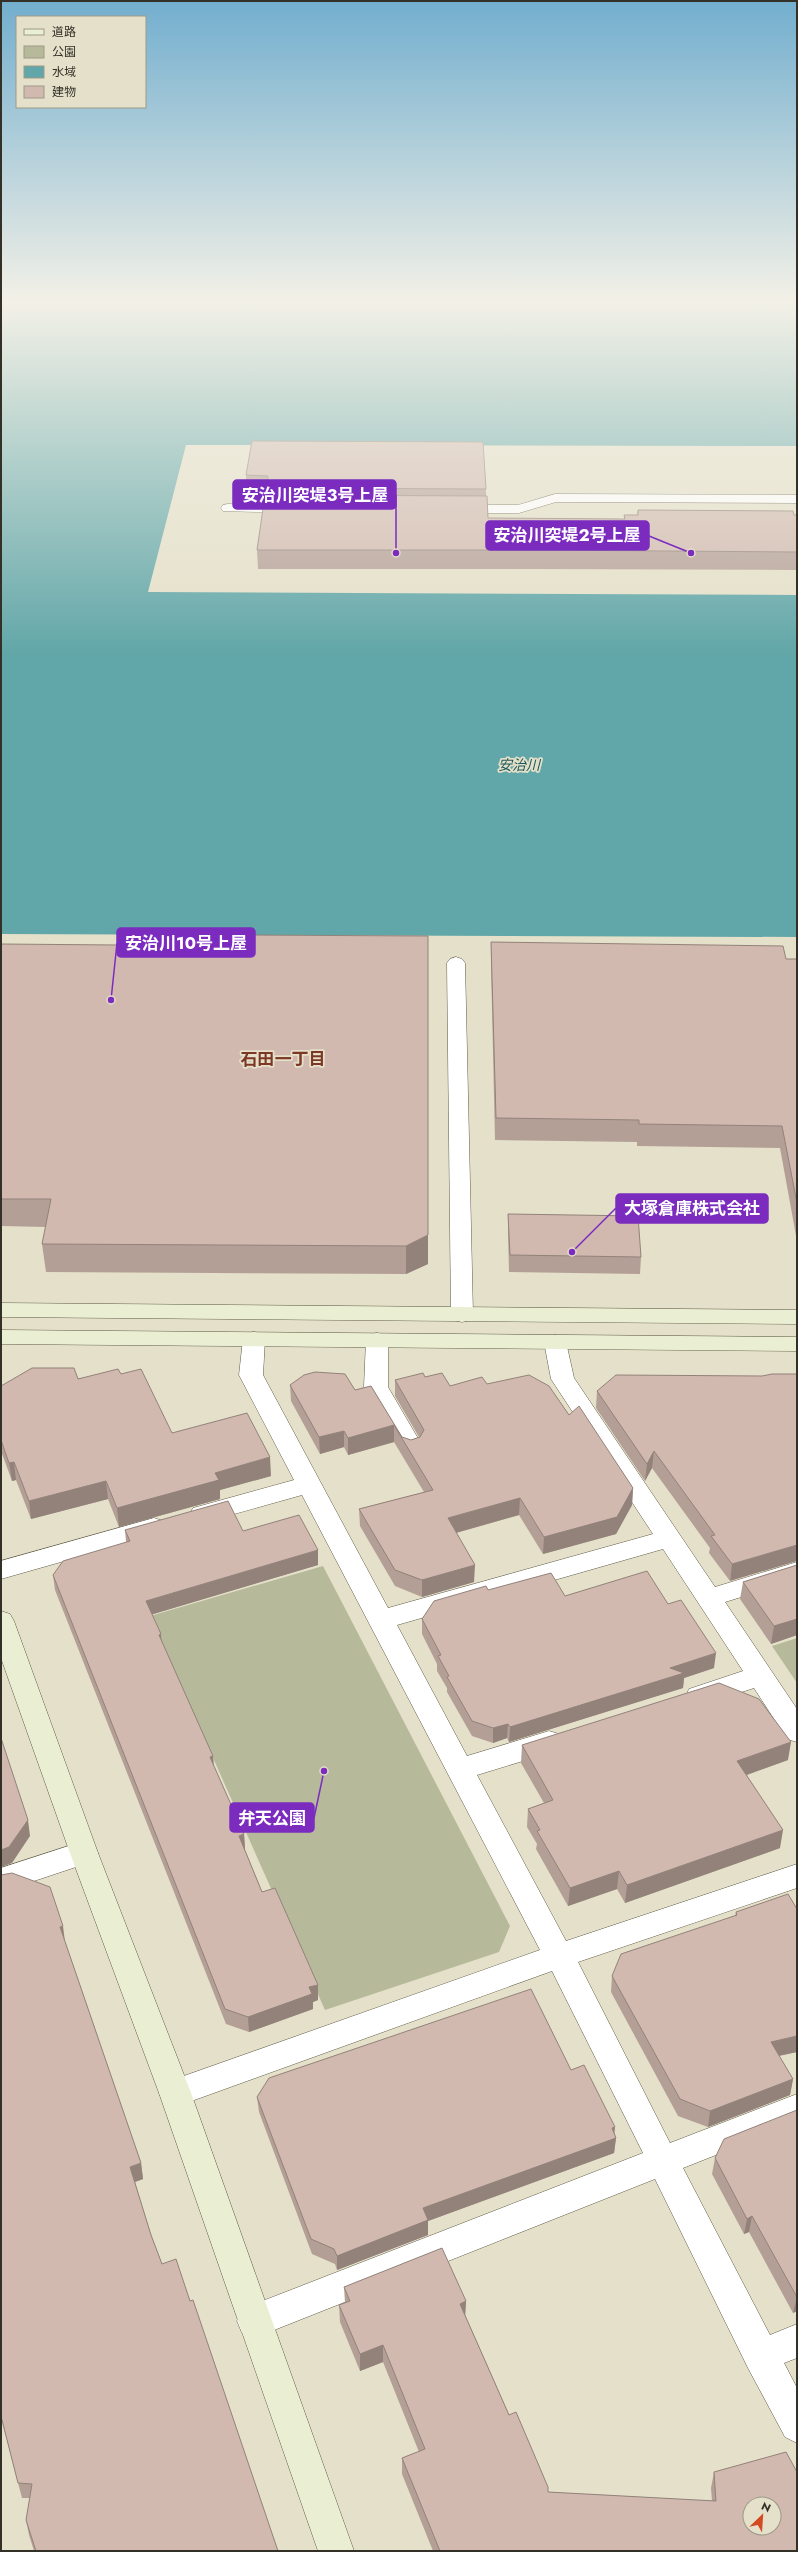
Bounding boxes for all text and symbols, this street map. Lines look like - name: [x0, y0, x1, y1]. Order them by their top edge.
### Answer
- legend: [16, 16, 146, 108]
- text: 道路: [52, 23, 76, 41]
- text: 公園: [52, 43, 76, 61]
- text: 水域: [52, 63, 76, 81]
- text: 建物: [52, 83, 76, 101]
- callout: 安治川突堤3号上屋: [233, 480, 396, 509]
- text: 安治川突堤3号上屋: [242, 483, 388, 507]
- callout: 安治川突堤2号上屋: [486, 521, 649, 550]
- text: 安治川突堤2号上屋: [493, 523, 641, 547]
- water label: 安治川: [498, 755, 542, 775]
- callout: 安治川10号上屋: [117, 928, 255, 957]
- text: 安治川10号上屋: [125, 931, 247, 955]
- district label: 石田一丁目: [241, 1047, 326, 1071]
- callout: 大塚倉庫株式会社: [616, 1194, 768, 1223]
- text: 大塚倉庫株式会社: [624, 1196, 760, 1220]
- callout: 弁天公園: [230, 1803, 314, 1832]
- text: 弁天公園: [238, 1806, 306, 1830]
- north arrow: [742, 2496, 782, 2536]
- text: N: [759, 2498, 774, 2516]

